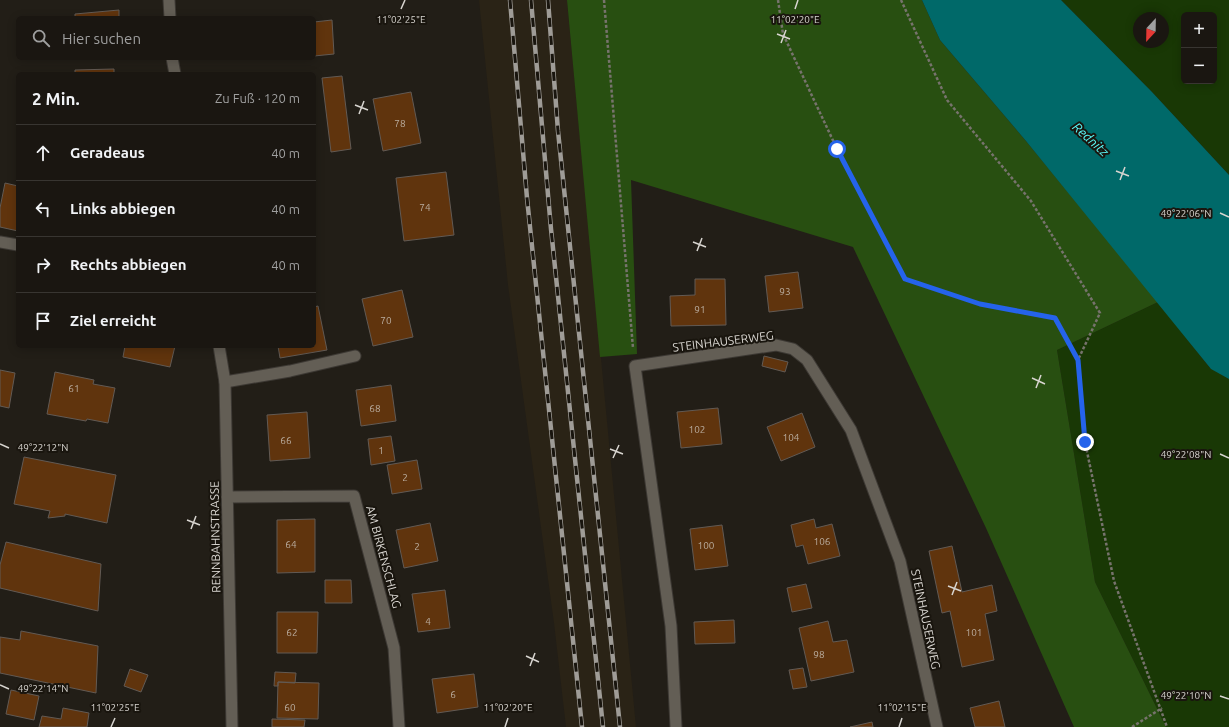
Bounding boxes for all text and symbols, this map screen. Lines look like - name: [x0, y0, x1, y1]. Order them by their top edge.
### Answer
- north arrow: [1133, 12, 1169, 48]
- map controls: [1181, 12, 1217, 84]
- button: +: [1181, 12, 1217, 48]
- text: 11°02'25"E: [376, 14, 426, 25]
- text: 11°02'20"E: [770, 14, 820, 25]
- search box: [16, 16, 316, 60]
- icon: search: [30, 27, 52, 49]
- text: Hier suchen: [62, 30, 141, 47]
- button: −: [1181, 48, 1217, 84]
- text: 2 Min.: [32, 89, 80, 108]
- text: Zu Fuß · 120 m: [215, 91, 300, 105]
- house number: 78: [394, 118, 406, 129]
- water label: Rednitz: [1070, 119, 1113, 159]
- route start: [828, 140, 846, 158]
- icon: ahead: [32, 142, 54, 164]
- text: Geradeaus: [70, 144, 145, 161]
- text: 40 m: [271, 146, 300, 160]
- icon: left: [32, 198, 54, 220]
- text: Links abbiegen: [70, 200, 175, 217]
- text: 40 m: [271, 202, 300, 216]
- house number: 74: [419, 202, 431, 213]
- text: 49°22'06"N: [1161, 208, 1211, 219]
- icon: right: [32, 254, 54, 276]
- text: Rechts abbiegen: [70, 256, 187, 273]
- text: 40 m: [271, 258, 300, 272]
- house number: 93: [779, 286, 791, 297]
- house number: 91: [694, 304, 706, 315]
- icon: arrive: [32, 310, 54, 332]
- text: Ziel erreicht: [70, 312, 156, 329]
- house number: 70: [380, 315, 392, 326]
- street label: STEINHAUSERWEG: [672, 328, 774, 354]
- house number: 61: [68, 383, 80, 394]
- house number: 68: [369, 403, 381, 414]
- house number: 102: [689, 424, 705, 435]
- house number: 104: [783, 432, 800, 443]
- route end: [1076, 433, 1094, 451]
- house number: 66: [280, 435, 292, 446]
- text: 49°22'12"N: [18, 442, 68, 453]
- house number: 1: [378, 445, 384, 456]
- text: 49°22'08"N: [1161, 449, 1211, 460]
- house number: 2: [402, 472, 408, 483]
- street label: RENNBAHNSTRASSE: [208, 481, 222, 593]
- street label: AM BIRKENSCHLAG: [364, 504, 404, 610]
- house number: 106: [814, 536, 831, 547]
- house number: 64: [285, 539, 297, 550]
- house number: 100: [698, 540, 715, 551]
- house number: 2: [414, 541, 420, 552]
- street label: STEINHAUSERWEG: [909, 568, 943, 670]
- house number: 4: [425, 616, 431, 627]
- house number: 62: [286, 627, 298, 638]
- house number: 101: [966, 627, 982, 638]
- house number: 98: [813, 649, 825, 660]
- text: 49°22'14"N: [18, 683, 68, 694]
- house number: 6: [450, 689, 456, 700]
- text: 49°22'10"N: [1161, 690, 1211, 701]
- text: 11°02'25"E: [90, 702, 140, 713]
- house number: 60: [284, 702, 296, 713]
- text: 11°02'20"E: [483, 702, 533, 713]
- text: 11°02'15"E: [877, 702, 927, 713]

